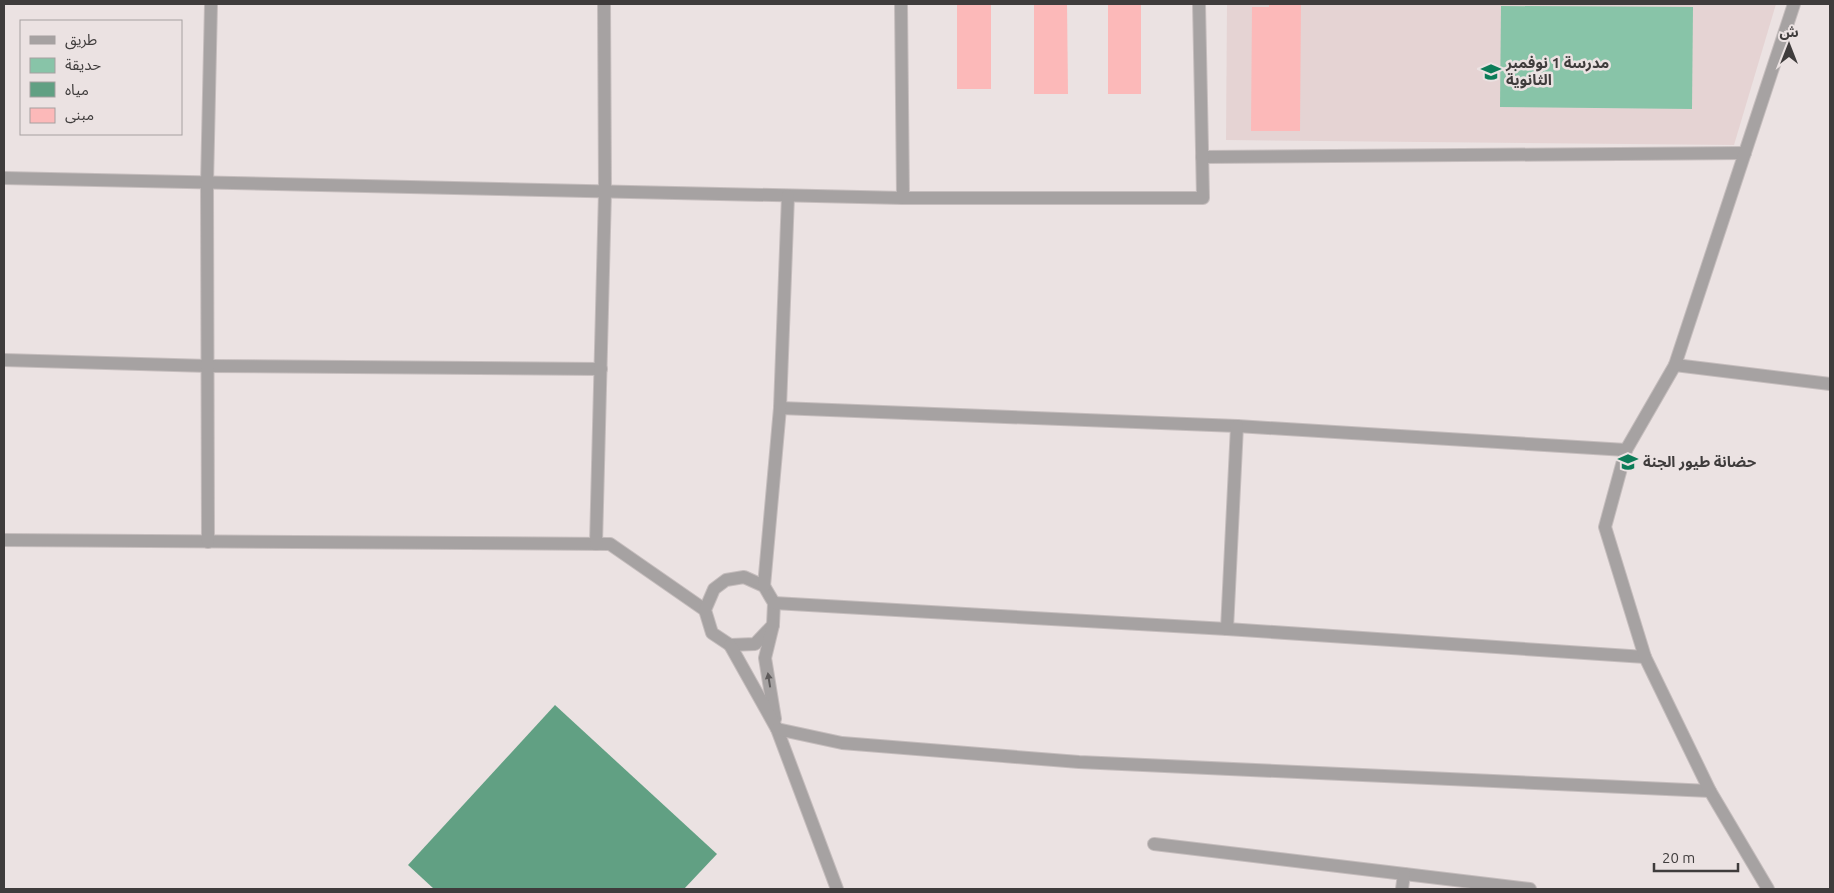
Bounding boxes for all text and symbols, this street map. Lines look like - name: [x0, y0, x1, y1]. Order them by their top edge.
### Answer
- legend: [20, 20, 182, 135]
- north arrow: [1764, 20, 1814, 70]
- text: ش: [1779, 24, 1799, 40]
- text: طريق: [65, 31, 97, 50]
- place label: مدرسة 1 نوفمبر الثانوية: [1505, 54, 1609, 89]
- text: حديقة: [65, 56, 101, 73]
- school or university icon: مدرسة 1 نوفمبر الثانوية: [1480, 61, 1502, 83]
- text: مياه: [65, 81, 89, 98]
- text: مبنى: [65, 106, 94, 124]
- school or university icon: حضانة طيور الجنة: [1617, 451, 1639, 473]
- place label: حضانة طيور الجنة: [1643, 453, 1757, 471]
- one-way arrow: [764, 672, 772, 688]
- scale bar: [1654, 840, 1738, 872]
- text: 20 m: [1662, 849, 1695, 866]

